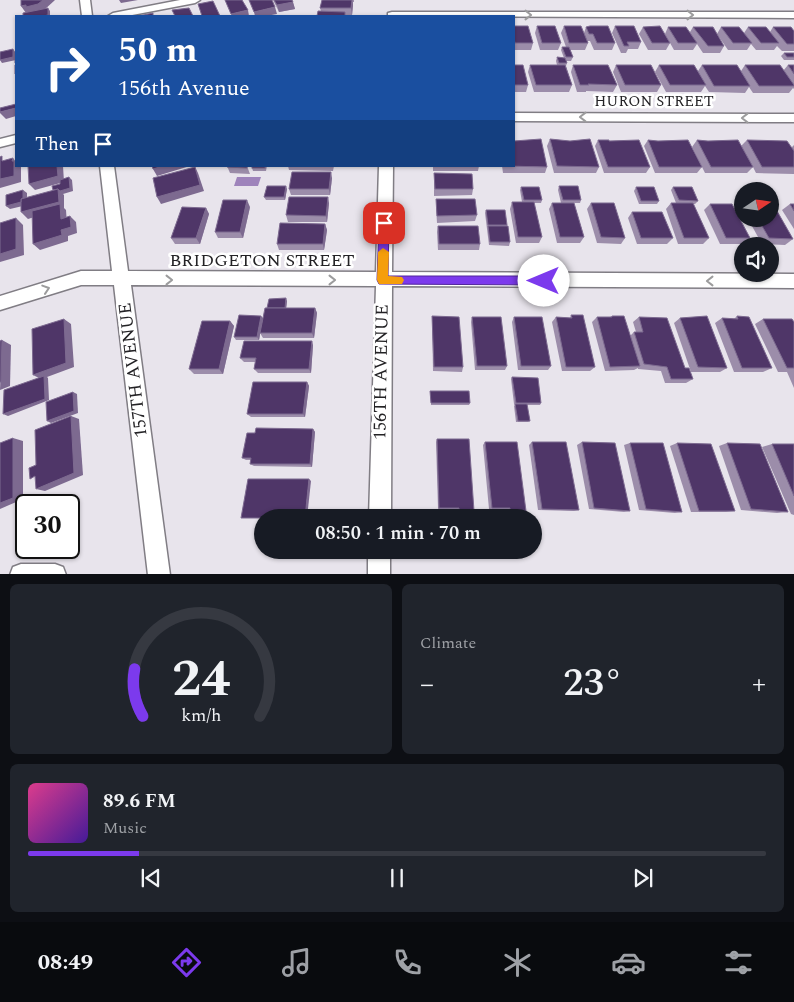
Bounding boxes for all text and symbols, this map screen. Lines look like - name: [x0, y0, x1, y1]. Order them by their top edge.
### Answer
- one-way arrow: [524, 10, 532, 20]
- one-way arrow: [687, 10, 695, 20]
- text: 50 m: [118, 24, 198, 77]
- icon: right: [35, 35, 100, 100]
- text: 156th Avenue: [118, 72, 250, 105]
- street label: HURON STREET: [594, 90, 714, 113]
- one-way arrow: [579, 112, 586, 122]
- one-way arrow: [741, 113, 749, 123]
- text: Then: [35, 130, 79, 159]
- icon: arrive: [89, 130, 117, 158]
- north arrow: [734, 182, 779, 228]
- map controls: [734, 182, 779, 282]
- pin: [363, 202, 405, 244]
- icon: arrive: [370, 209, 398, 237]
- button: sound: [734, 237, 779, 282]
- street label: BRIDGETON STREET: [169, 247, 355, 274]
- position arrow: [517, 254, 569, 306]
- one-way arrow: [166, 274, 174, 285]
- one-way arrow: [328, 275, 336, 285]
- one-way arrow: [706, 276, 714, 286]
- one-way arrow: [42, 284, 50, 294]
- street label: 157TH AVENUE: [111, 301, 155, 439]
- street label: 156TH AVENUE: [366, 304, 396, 440]
- speed limit sign: 30: [15, 494, 80, 559]
- text: 08:50 · 1 min · 70 m: [315, 519, 481, 548]
- text: Climate: [420, 631, 476, 655]
- text: 24: [172, 640, 230, 719]
- text: 23°: [563, 655, 623, 713]
- text: −: [420, 663, 434, 706]
- text: +: [752, 663, 766, 706]
- text: km/h: [181, 702, 221, 729]
- text: 89.6 FM: [103, 787, 176, 816]
- text: Music: [103, 816, 147, 840]
- icon: previous: [137, 864, 165, 892]
- icon: pause: [383, 864, 411, 892]
- icon: next: [629, 864, 657, 892]
- icon: directions: [169, 945, 204, 980]
- icon: music: [279, 945, 314, 980]
- icon: phone: [390, 945, 425, 980]
- icon: climate: [500, 945, 535, 980]
- icon: car: [611, 945, 646, 980]
- icon: filters: [721, 945, 756, 980]
- text: 08:49: [38, 946, 93, 979]

